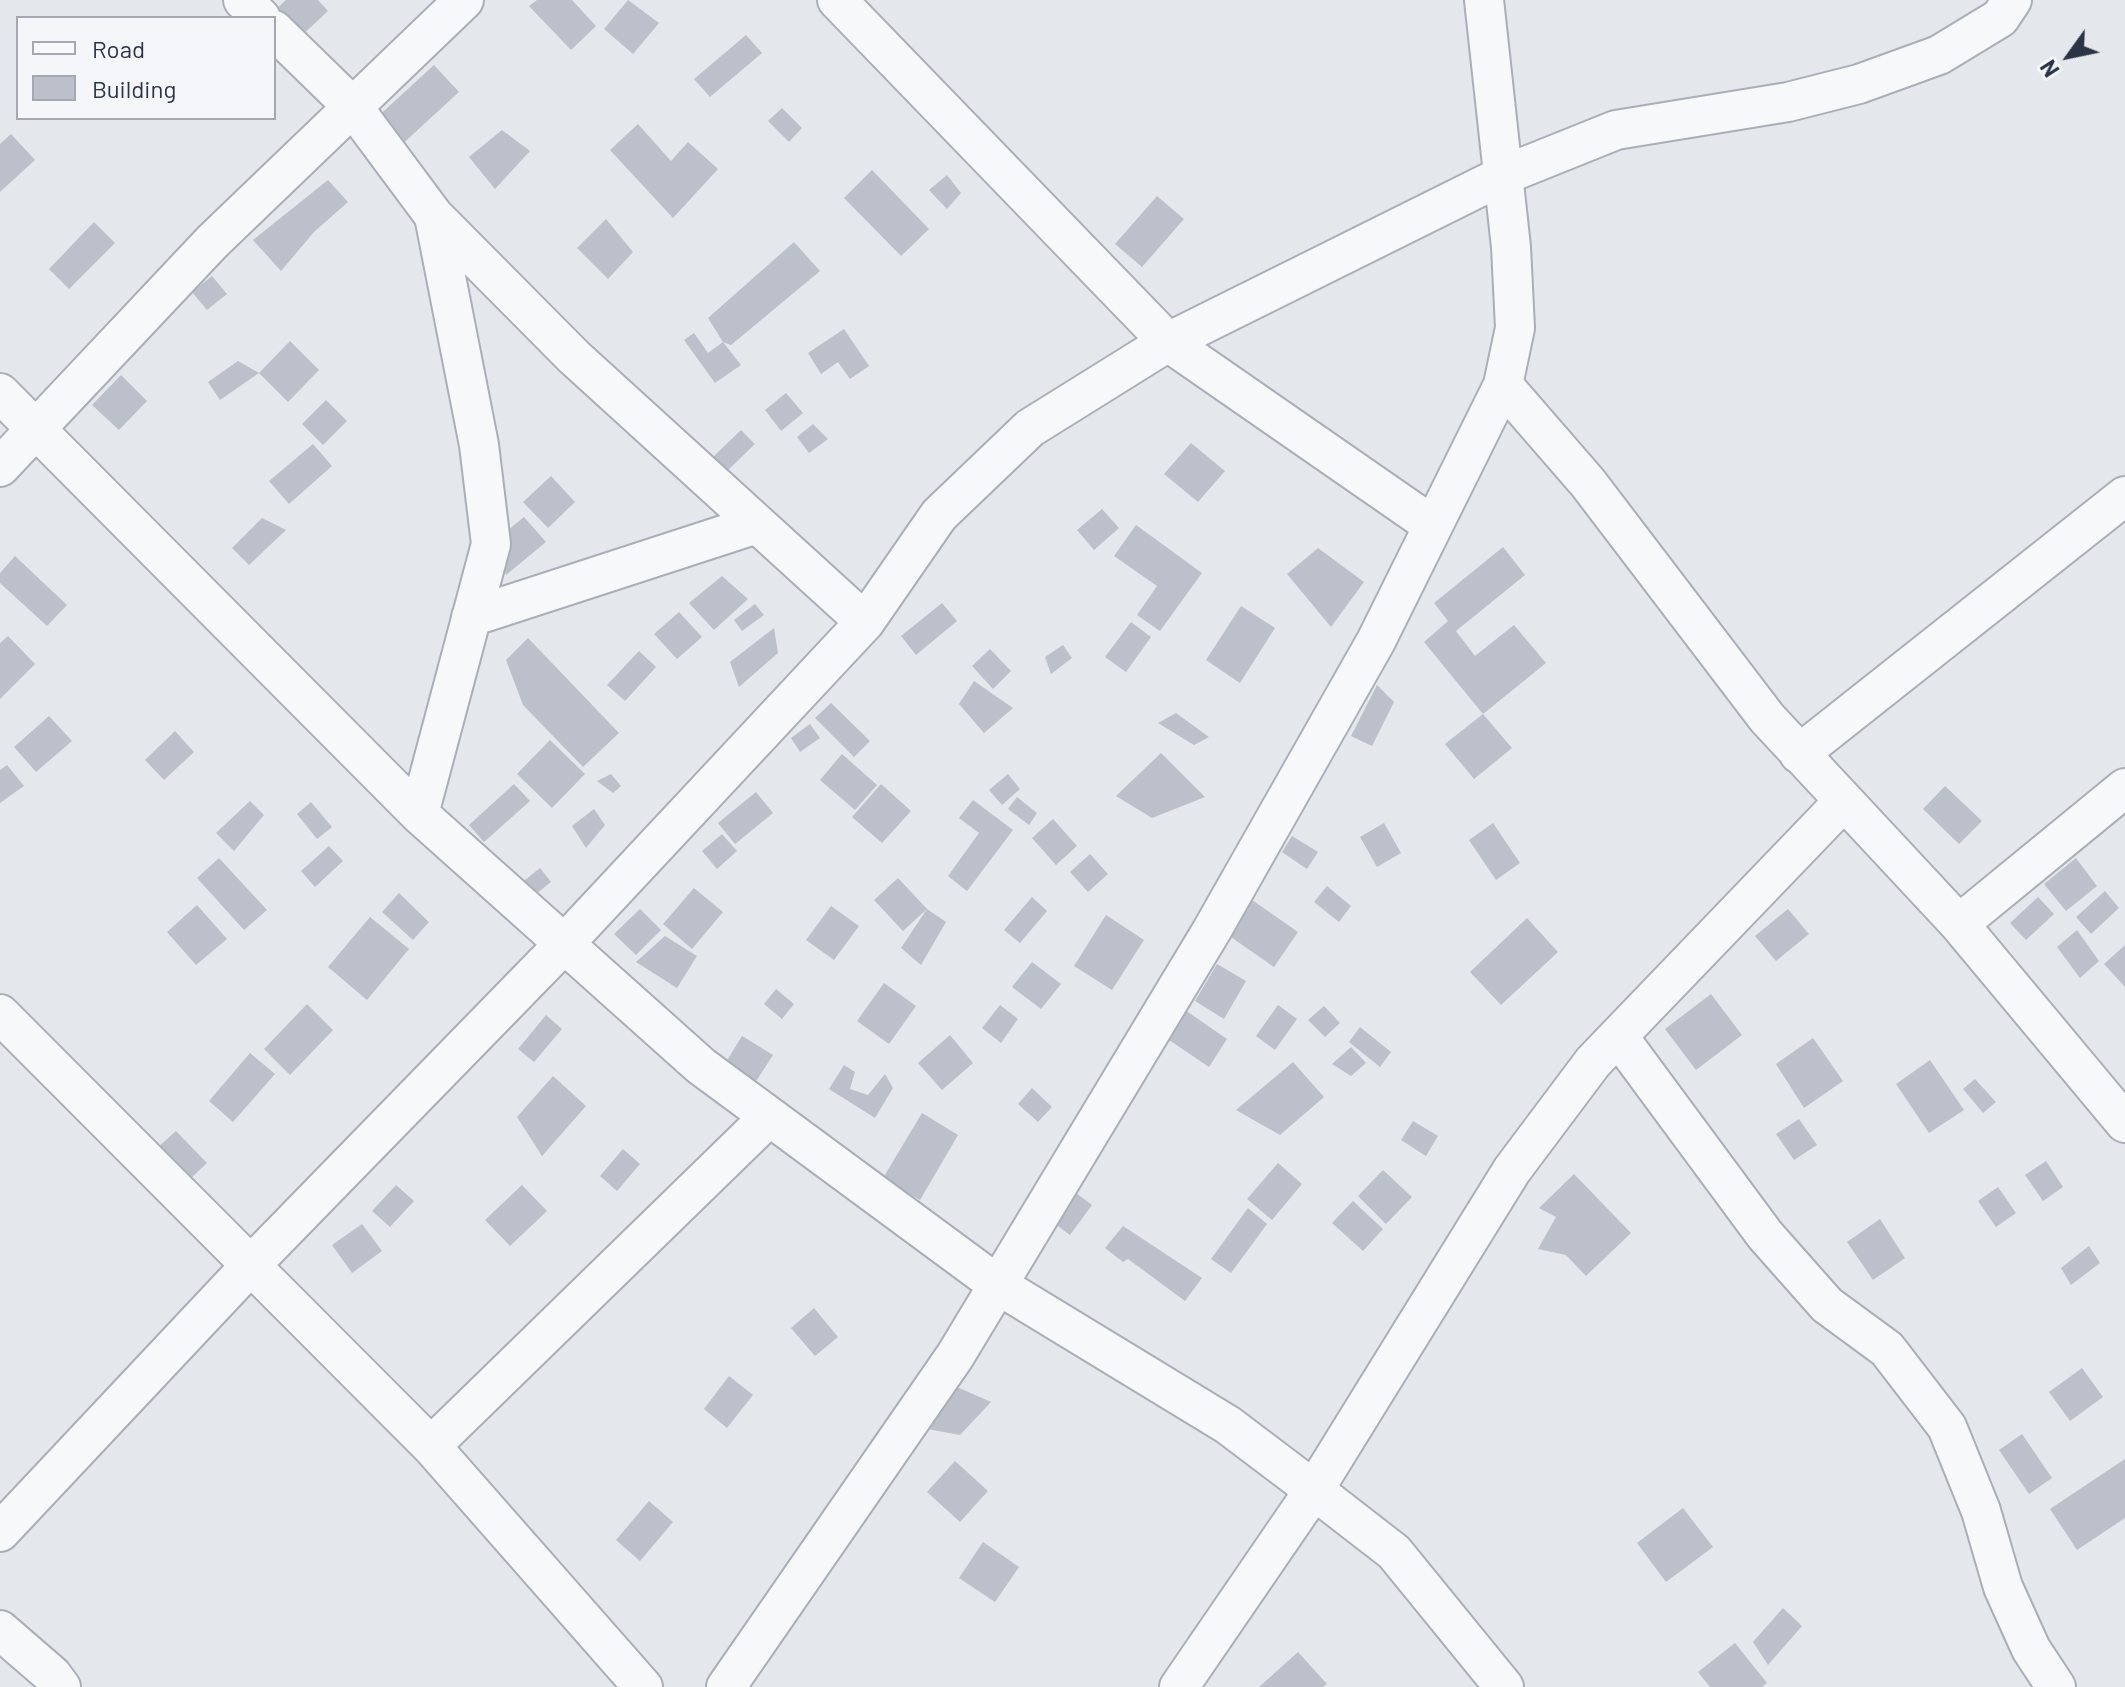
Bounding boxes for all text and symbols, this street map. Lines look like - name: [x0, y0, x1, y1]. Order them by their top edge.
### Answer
- legend: [16, 16, 276, 120]
- north arrow: [2029, 16, 2109, 96]
- text: Road: [92, 34, 145, 63]
- text: N: [2034, 56, 2064, 82]
- text: Building: [92, 74, 176, 103]

